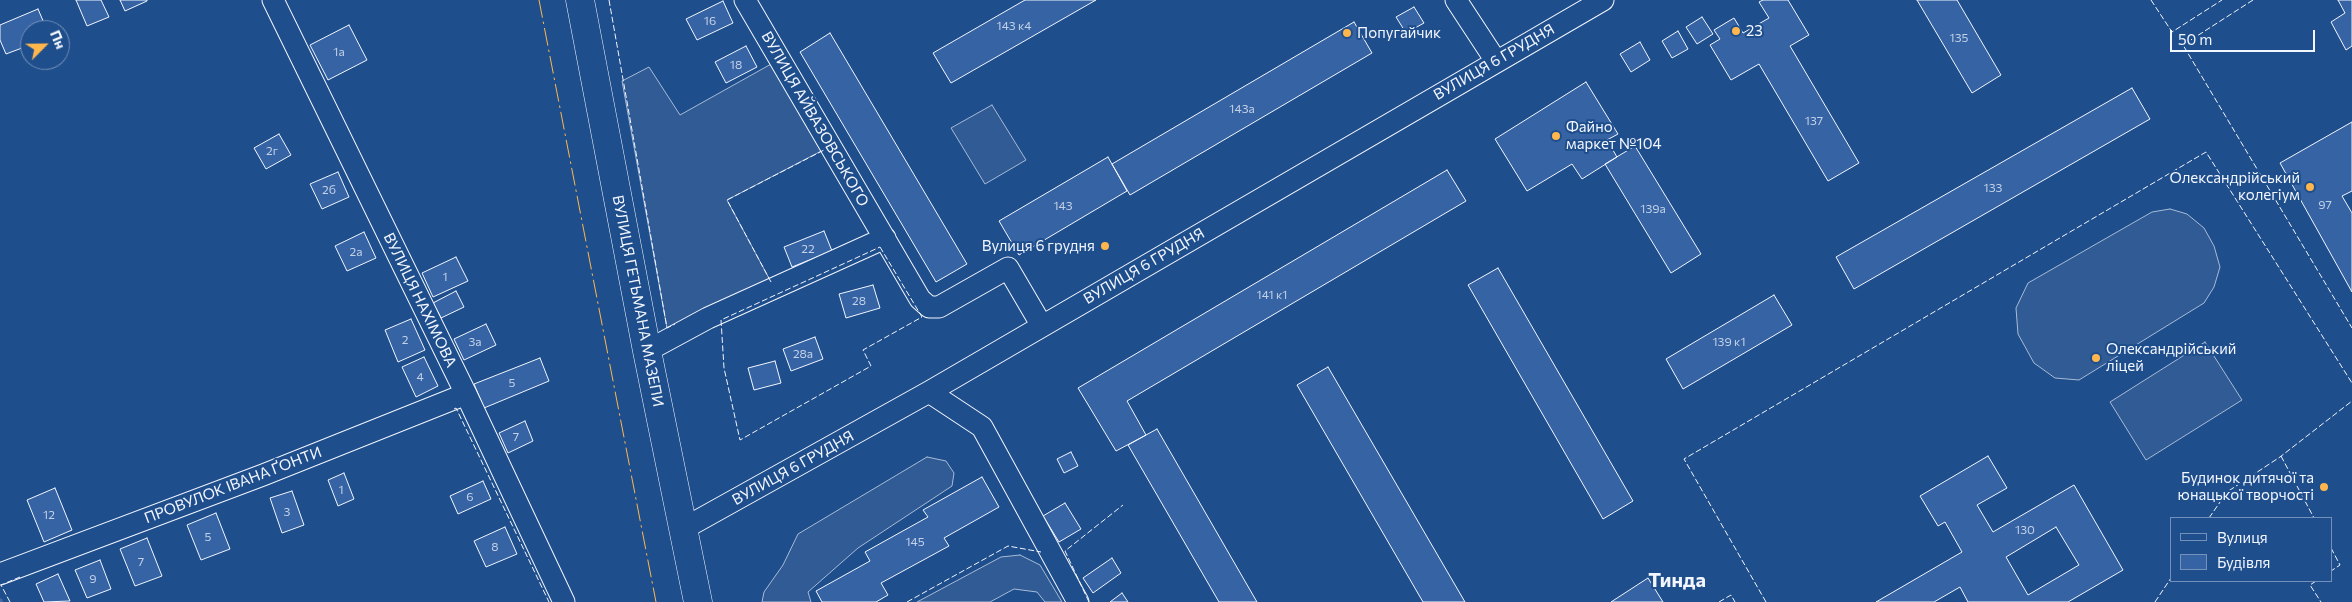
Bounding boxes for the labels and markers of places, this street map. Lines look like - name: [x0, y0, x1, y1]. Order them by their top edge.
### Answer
- place label: 23: [1746, 22, 1763, 40]
- place label: Попугайчик: [1357, 24, 1441, 42]
- marker: 23: [1730, 25, 1742, 37]
- marker: Попугайчик: [1341, 27, 1353, 39]
- place label: Файно маркет №104: [1566, 118, 1662, 153]
- marker: Файно маркет №104: [1550, 130, 1562, 142]
- place label: Олександрійський колегіум: [2170, 169, 2300, 204]
- marker: Олександрійський колегіум: [2304, 181, 2316, 193]
- place label: Вулиця 6 грудня: [982, 237, 1095, 255]
- marker: Вулиця 6 грудня: [1099, 240, 1111, 252]
- place label: Олександрійський ліцей: [2106, 340, 2236, 375]
- marker: Олександрійський ліцей: [2090, 352, 2102, 364]
- place label: Будинок дитячої та юнацької творчості: [2178, 469, 2314, 504]
- marker: Будинок дитячої та юнацької творчості: [2318, 481, 2330, 493]

